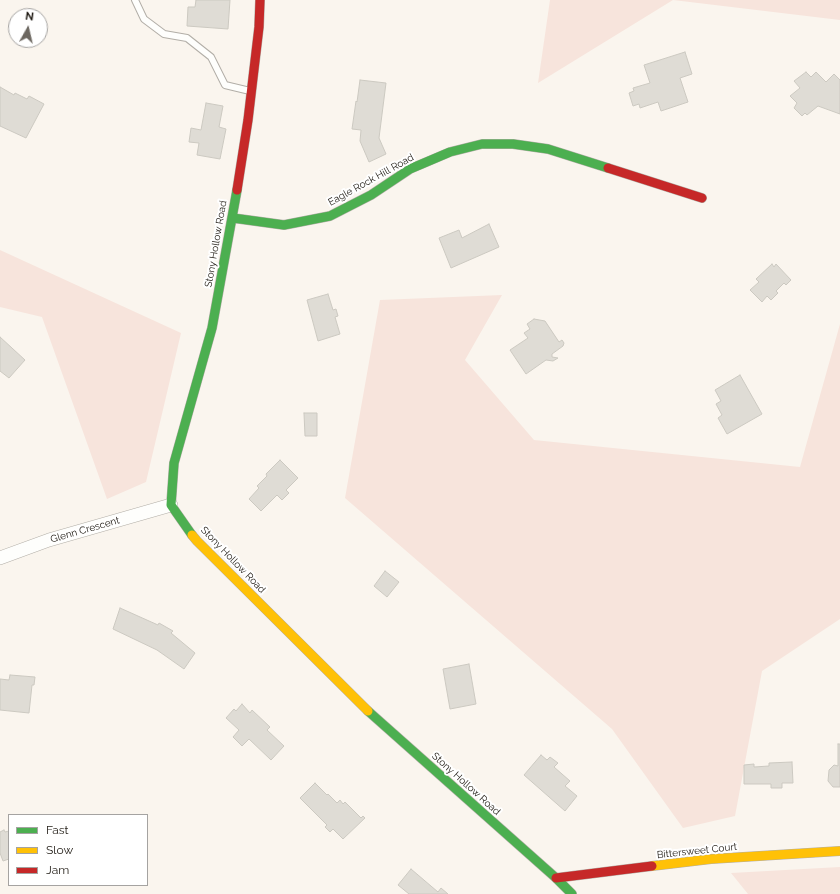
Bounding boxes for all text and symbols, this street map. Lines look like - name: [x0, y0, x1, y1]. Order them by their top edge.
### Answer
- north arrow: [8, 8, 48, 48]
- text: N: [25, 10, 35, 24]
- street label: Eagle Rock Hill Road: [326, 151, 416, 209]
- street label: Stony Hollow Road: [202, 200, 230, 288]
- street label: Glenn Crescent: [49, 514, 121, 546]
- street label: Stony Hollow Road: [198, 524, 268, 596]
- street label: Stony Hollow Road: [429, 750, 503, 818]
- legend: [8, 814, 148, 886]
- text: Fast: [46, 823, 69, 837]
- street label: Bittersweet Court: [656, 841, 738, 861]
- text: Slow: [46, 843, 73, 857]
- text: Jam: [46, 863, 69, 877]

